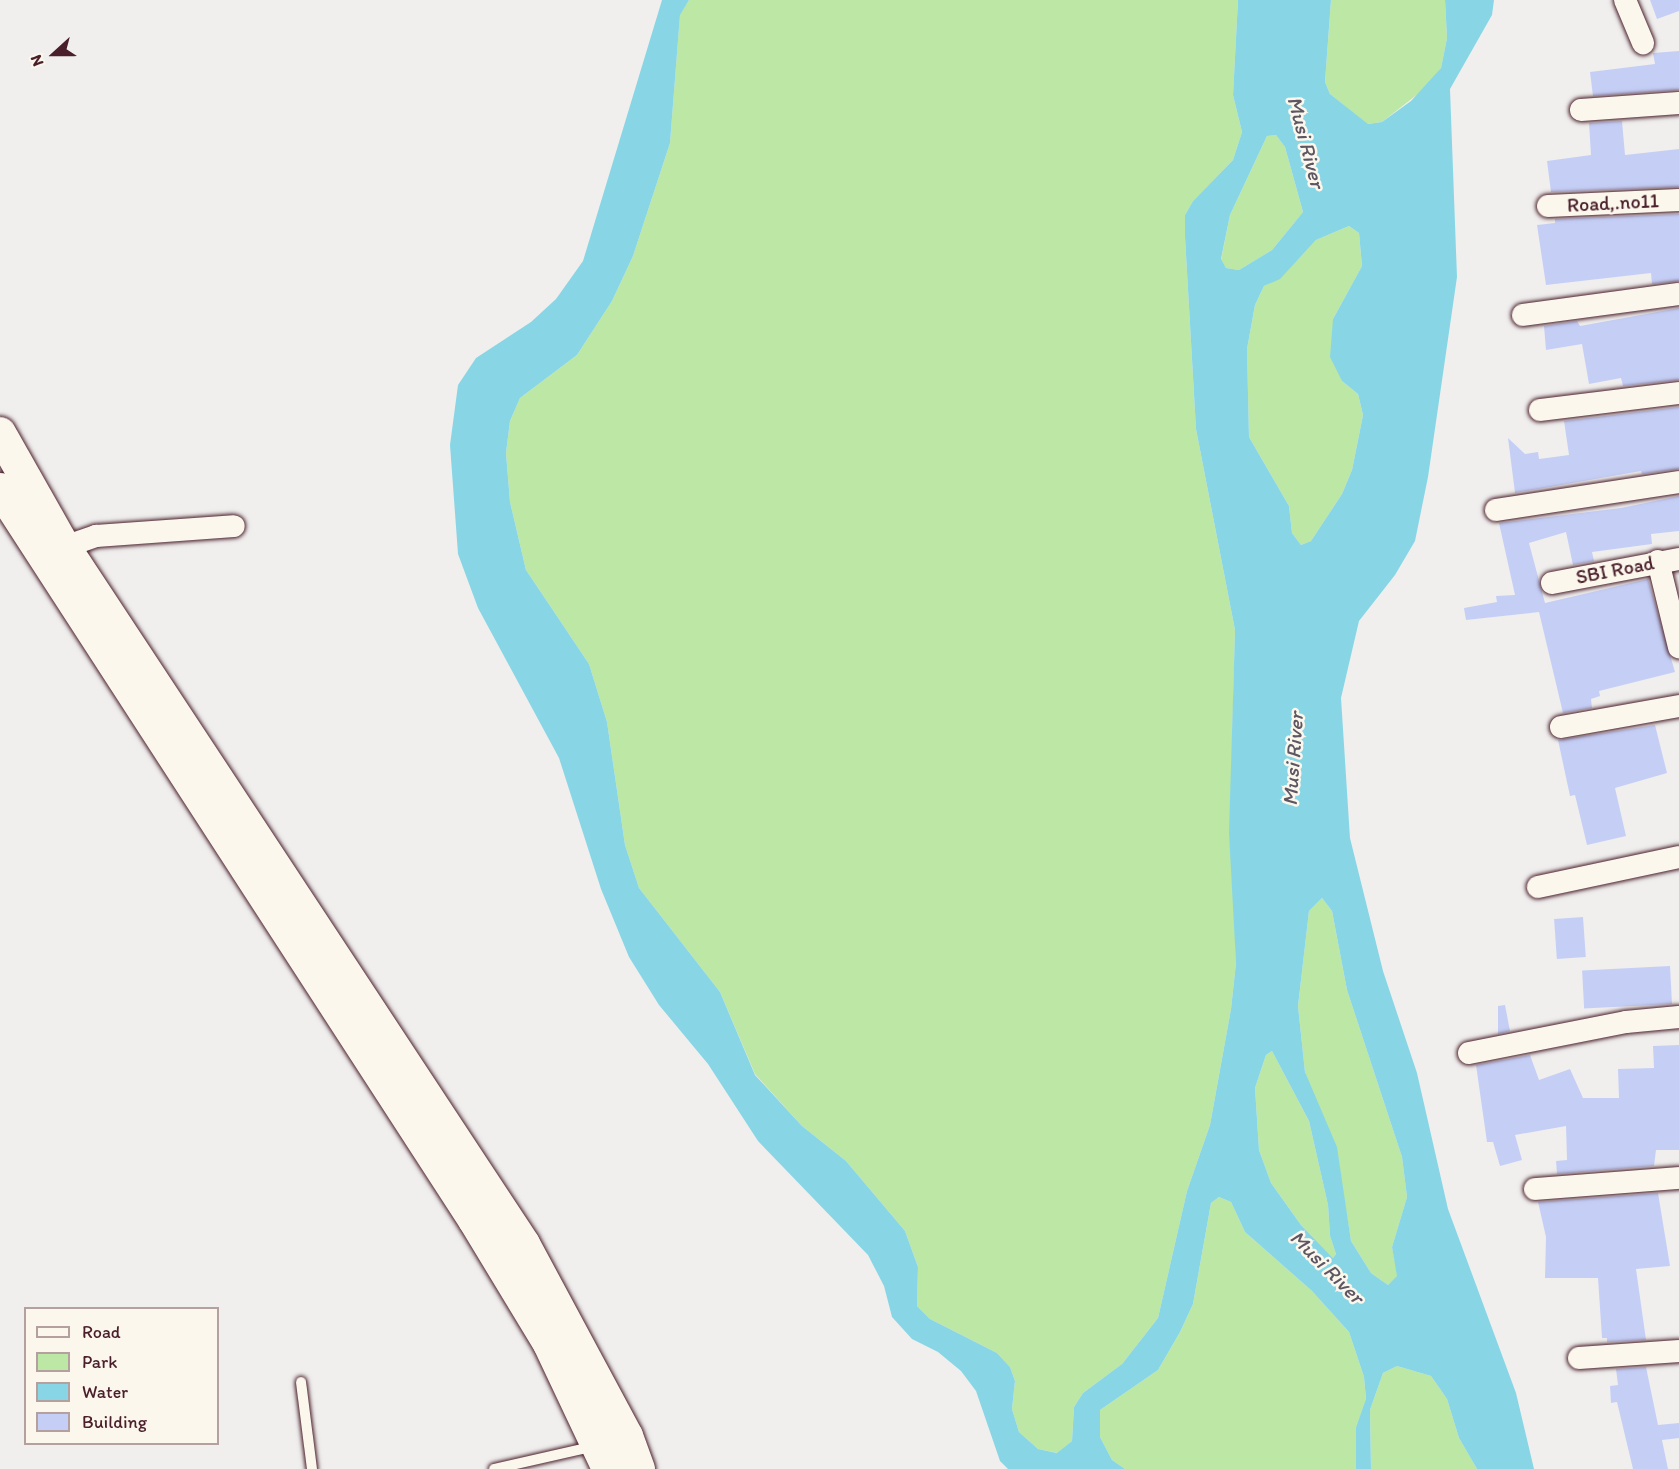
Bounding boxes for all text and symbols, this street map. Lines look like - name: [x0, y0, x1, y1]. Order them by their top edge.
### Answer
- north arrow: [24, 24, 84, 84]
- text: N: [26, 52, 48, 69]
- water label: Musi River: [1282, 94, 1330, 190]
- street label: Road,.no11: [1566, 189, 1660, 217]
- street label: SBI Road: [1574, 551, 1656, 589]
- water label: Musi River: [1277, 712, 1309, 806]
- water label: Musi River: [1285, 1225, 1369, 1309]
- legend: [24, 1307, 219, 1445]
- text: Road: [82, 1321, 121, 1343]
- text: Park: [82, 1351, 117, 1373]
- text: Water: [82, 1381, 128, 1403]
- text: Building: [82, 1411, 147, 1433]

